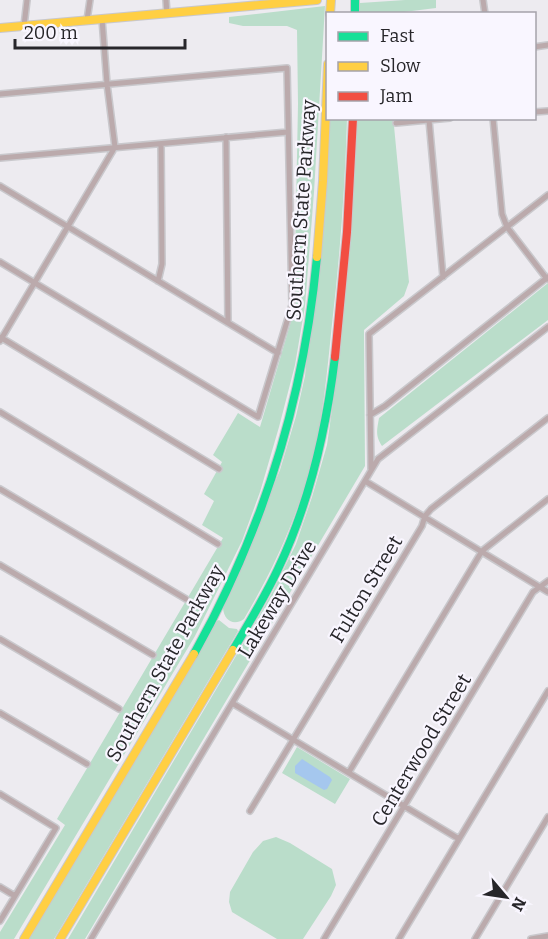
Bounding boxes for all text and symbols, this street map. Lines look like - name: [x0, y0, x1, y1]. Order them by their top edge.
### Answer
- scale bar: [15, 12, 184, 50]
- legend: [326, 12, 536, 120]
- text: 200 m: [24, 22, 78, 44]
- text: Fast: [380, 25, 415, 47]
- text: Slow: [380, 55, 421, 77]
- text: Jam: [379, 85, 413, 107]
- street label: Southern State Parkway: [281, 98, 321, 321]
- street label: Fulton Street: [325, 531, 407, 647]
- street label: Lakeway Drive: [233, 536, 321, 662]
- street label: Southern State Parkway: [101, 560, 229, 766]
- street label: Centerwood Street: [366, 669, 476, 831]
- north arrow: [476, 867, 536, 927]
- text: N: [507, 894, 530, 914]

